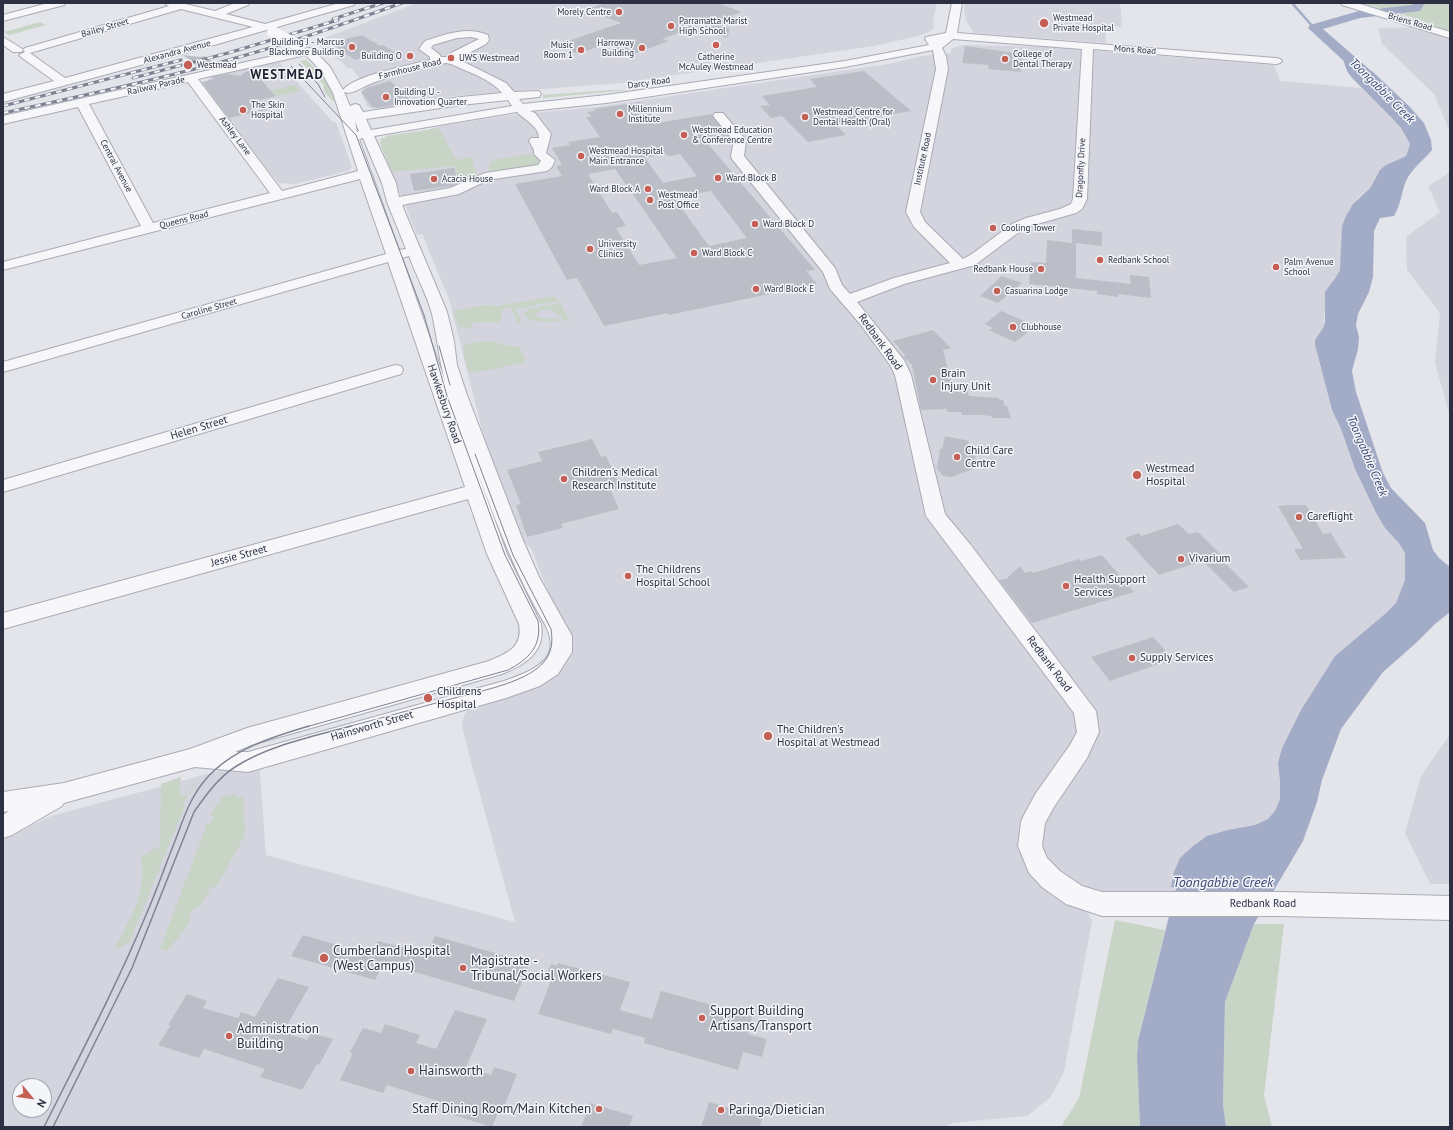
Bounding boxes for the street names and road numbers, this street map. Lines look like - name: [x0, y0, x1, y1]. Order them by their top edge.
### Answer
- street label: Briens Road: [1387, 11, 1433, 33]
- street label: Bailey Street: [80, 16, 130, 40]
- street label: Alexandra Avenue: [142, 38, 212, 66]
- street label: Mons Road: [1114, 43, 1156, 57]
- street label: Farmhouse Road: [378, 56, 442, 82]
- street label: Railway Parade: [126, 74, 186, 98]
- street label: Darcy Road: [627, 75, 671, 91]
- street label: Ashley Lane: [217, 114, 253, 158]
- street label: Institute Road: [912, 132, 934, 186]
- street label: Central Avenue: [98, 138, 134, 194]
- street label: Dragonfly Drive: [1074, 138, 1088, 198]
- street label: Queens Road: [158, 209, 210, 231]
- street label: Caroline Street: [180, 296, 238, 322]
- street label: Redbank Road: [855, 311, 905, 373]
- street label: Hawkesbury Road: [424, 362, 464, 446]
- street label: Helen Street: [169, 413, 229, 443]
- street label: Jessie Street: [209, 542, 269, 570]
- street label: Redbank Road: [1024, 634, 1074, 694]
- street label: Hainsworth Street: [329, 708, 415, 744]
- street label: Redbank Road: [1230, 897, 1296, 911]

